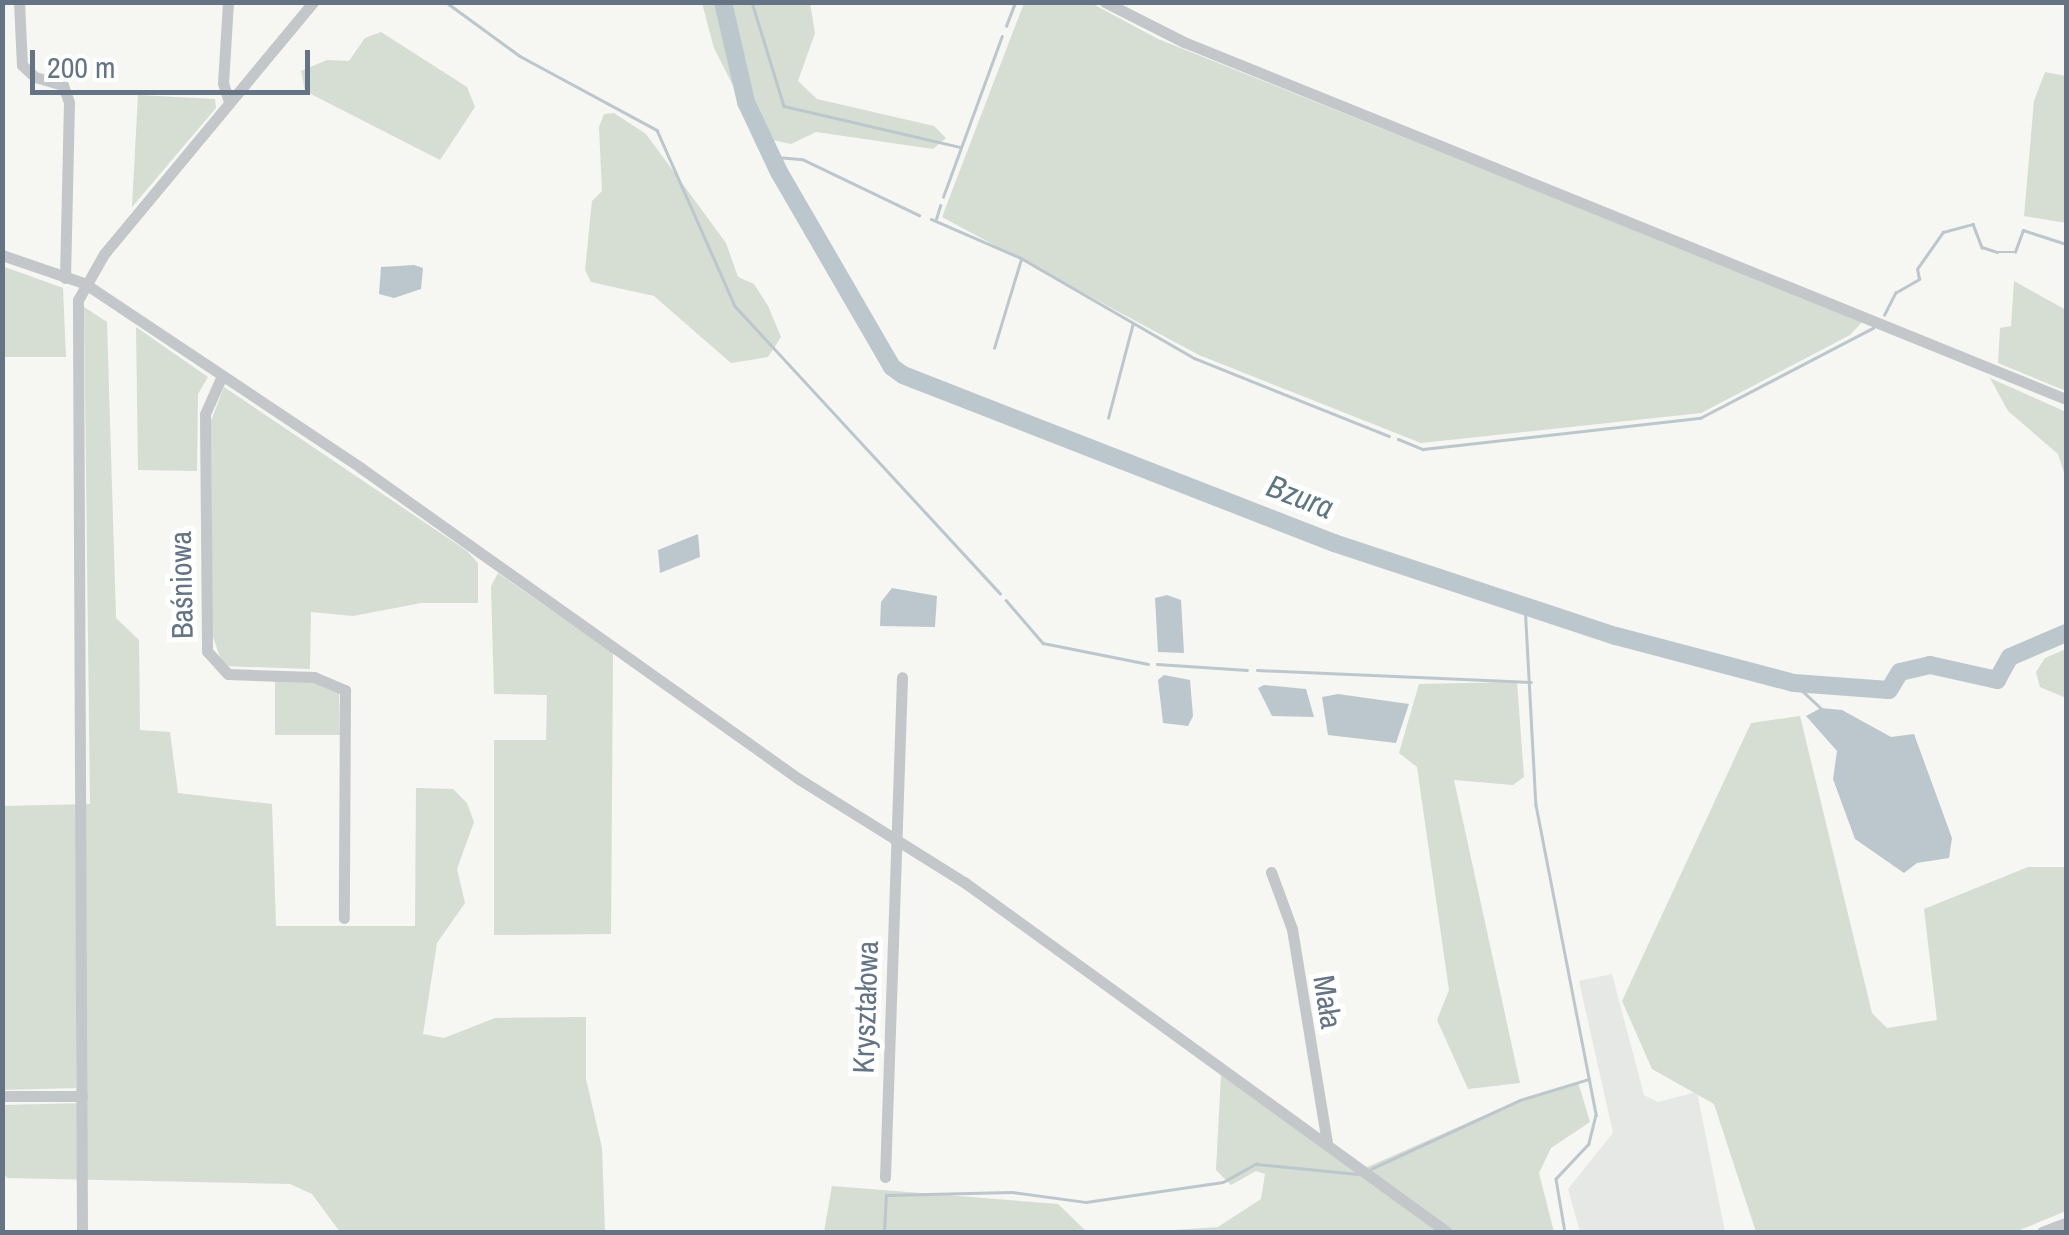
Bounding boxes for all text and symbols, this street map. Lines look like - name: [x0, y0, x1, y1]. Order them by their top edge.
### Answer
- scale bar: [35, 30, 315, 92]
- text: 200 m: [47, 47, 115, 87]
- water label: Bzura: [1261, 467, 1339, 527]
- street label: Baśniowa: [162, 531, 200, 639]
- street label: Kryształowa: [845, 940, 885, 1074]
- street label: Mała: [1306, 973, 1350, 1031]

